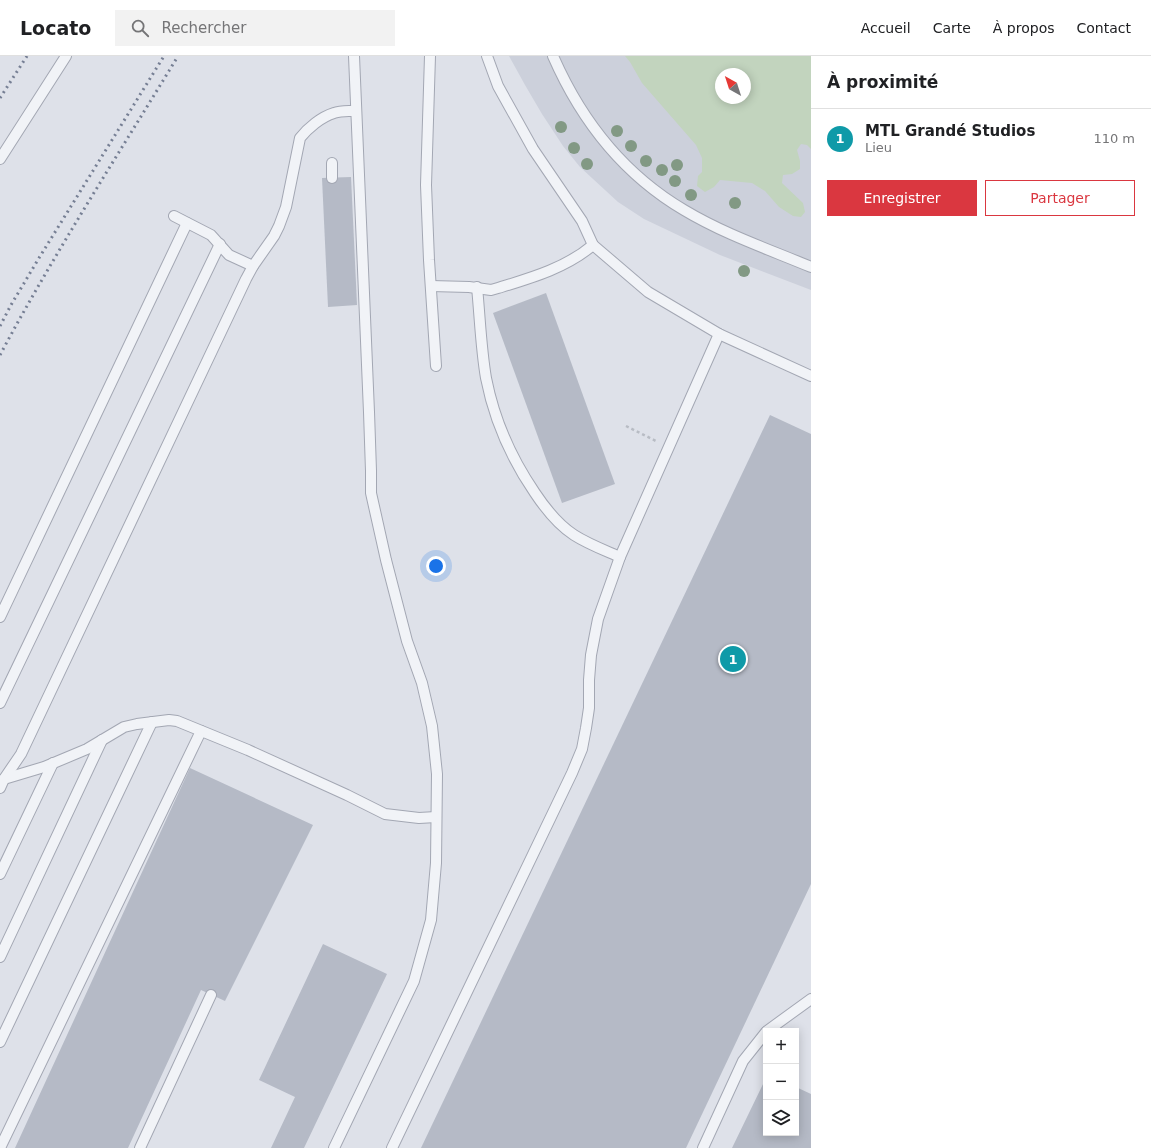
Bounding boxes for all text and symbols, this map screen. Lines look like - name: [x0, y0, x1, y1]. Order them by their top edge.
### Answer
- search box: [115, 10, 395, 46]
- text: Locato: [20, 17, 91, 39]
- icon: search: [129, 17, 151, 39]
- text: Rechercher: [161, 19, 246, 37]
- text: Accueil: [861, 20, 911, 36]
- text: Carte: [933, 20, 971, 36]
- text: À propos: [993, 20, 1055, 36]
- text: Contact: [1077, 20, 1131, 36]
- north arrow: [715, 68, 751, 104]
- text: À proximité: [827, 72, 938, 92]
- text: MTL Grandé Studios: [865, 122, 1035, 140]
- text: 1: [835, 131, 845, 146]
- text: 110 m: [1093, 131, 1135, 146]
- text: Lieu: [865, 140, 892, 155]
- button: Enregistrer: [827, 180, 977, 216]
- button: Partager: [985, 180, 1135, 216]
- your location: [426, 556, 446, 576]
- pin: 1: [720, 644, 746, 674]
- map controls: [763, 1028, 799, 1136]
- button: +: [763, 1028, 799, 1064]
- button: −: [763, 1064, 799, 1100]
- button: layers: [763, 1100, 799, 1136]

